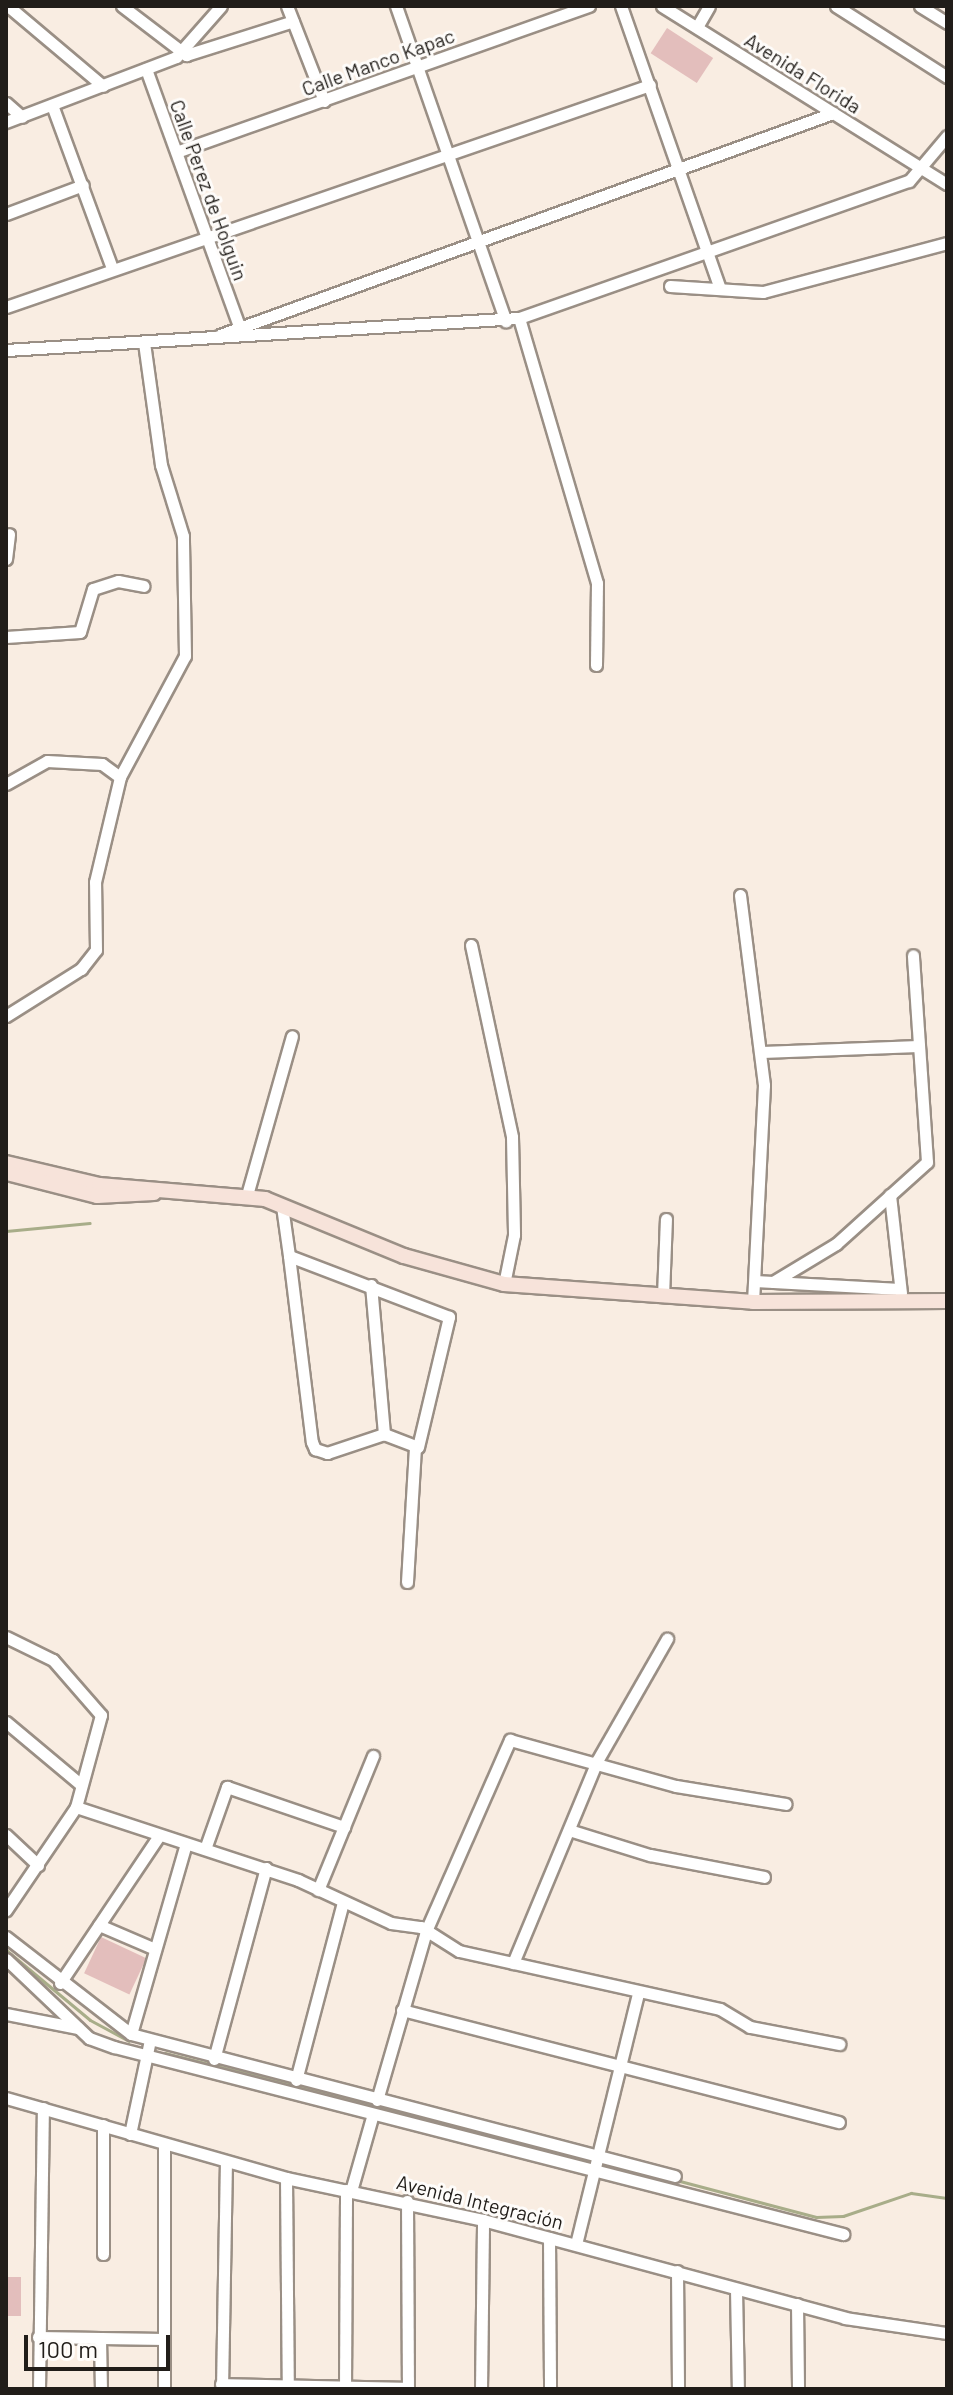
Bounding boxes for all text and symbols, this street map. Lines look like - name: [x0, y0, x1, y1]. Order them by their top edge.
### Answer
- street label: Calle Manco Kapac: [298, 23, 458, 101]
- street label: Avenida Florida: [740, 28, 866, 118]
- street label: Calle Perez de Holguin: [165, 96, 253, 284]
- street label: Avenida Integración: [394, 2170, 566, 2234]
- scale bar: [28, 2319, 174, 2369]
- text: 100 m: [38, 2334, 98, 2363]

